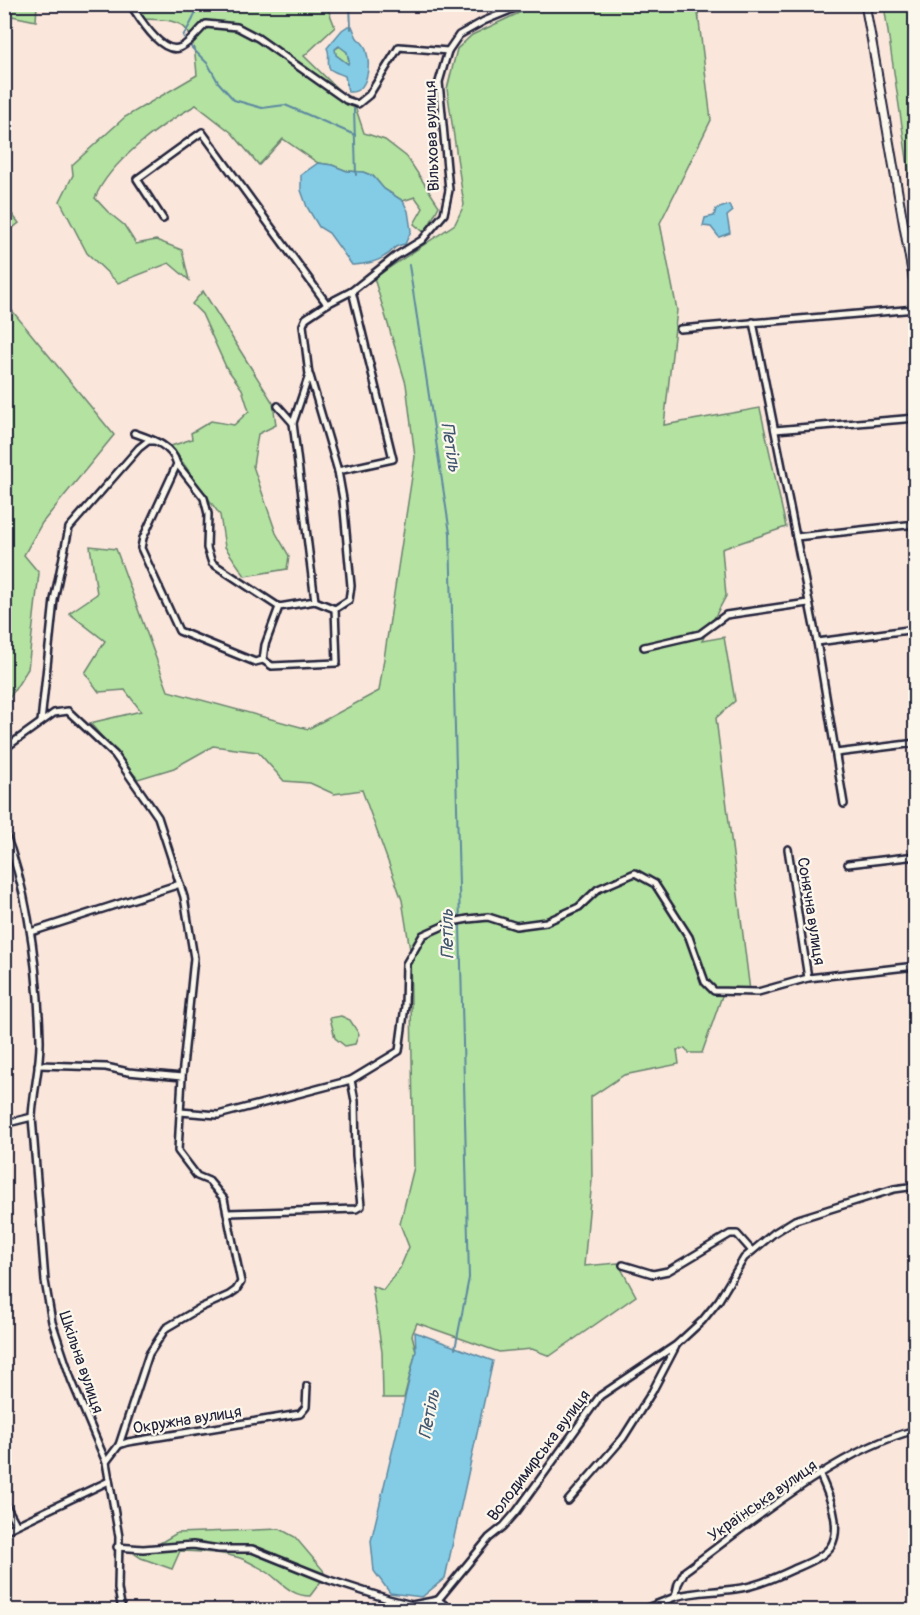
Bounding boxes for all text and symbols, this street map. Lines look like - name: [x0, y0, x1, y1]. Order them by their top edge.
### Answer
- street label: Вільхова вулиця: [420, 80, 444, 192]
- water label: Петіль: [435, 421, 466, 474]
- street label: Сонячна вулиця: [793, 856, 829, 966]
- water label: Петіль: [436, 908, 459, 959]
- street label: Шкільна вулиця: [54, 1309, 108, 1416]
- street label: Володимирська вулиця: [483, 1386, 595, 1525]
- water label: Петіль: [413, 1387, 446, 1441]
- street label: Окружна вулиця: [131, 1402, 243, 1438]
- street label: Українська вулиця: [704, 1456, 821, 1546]

